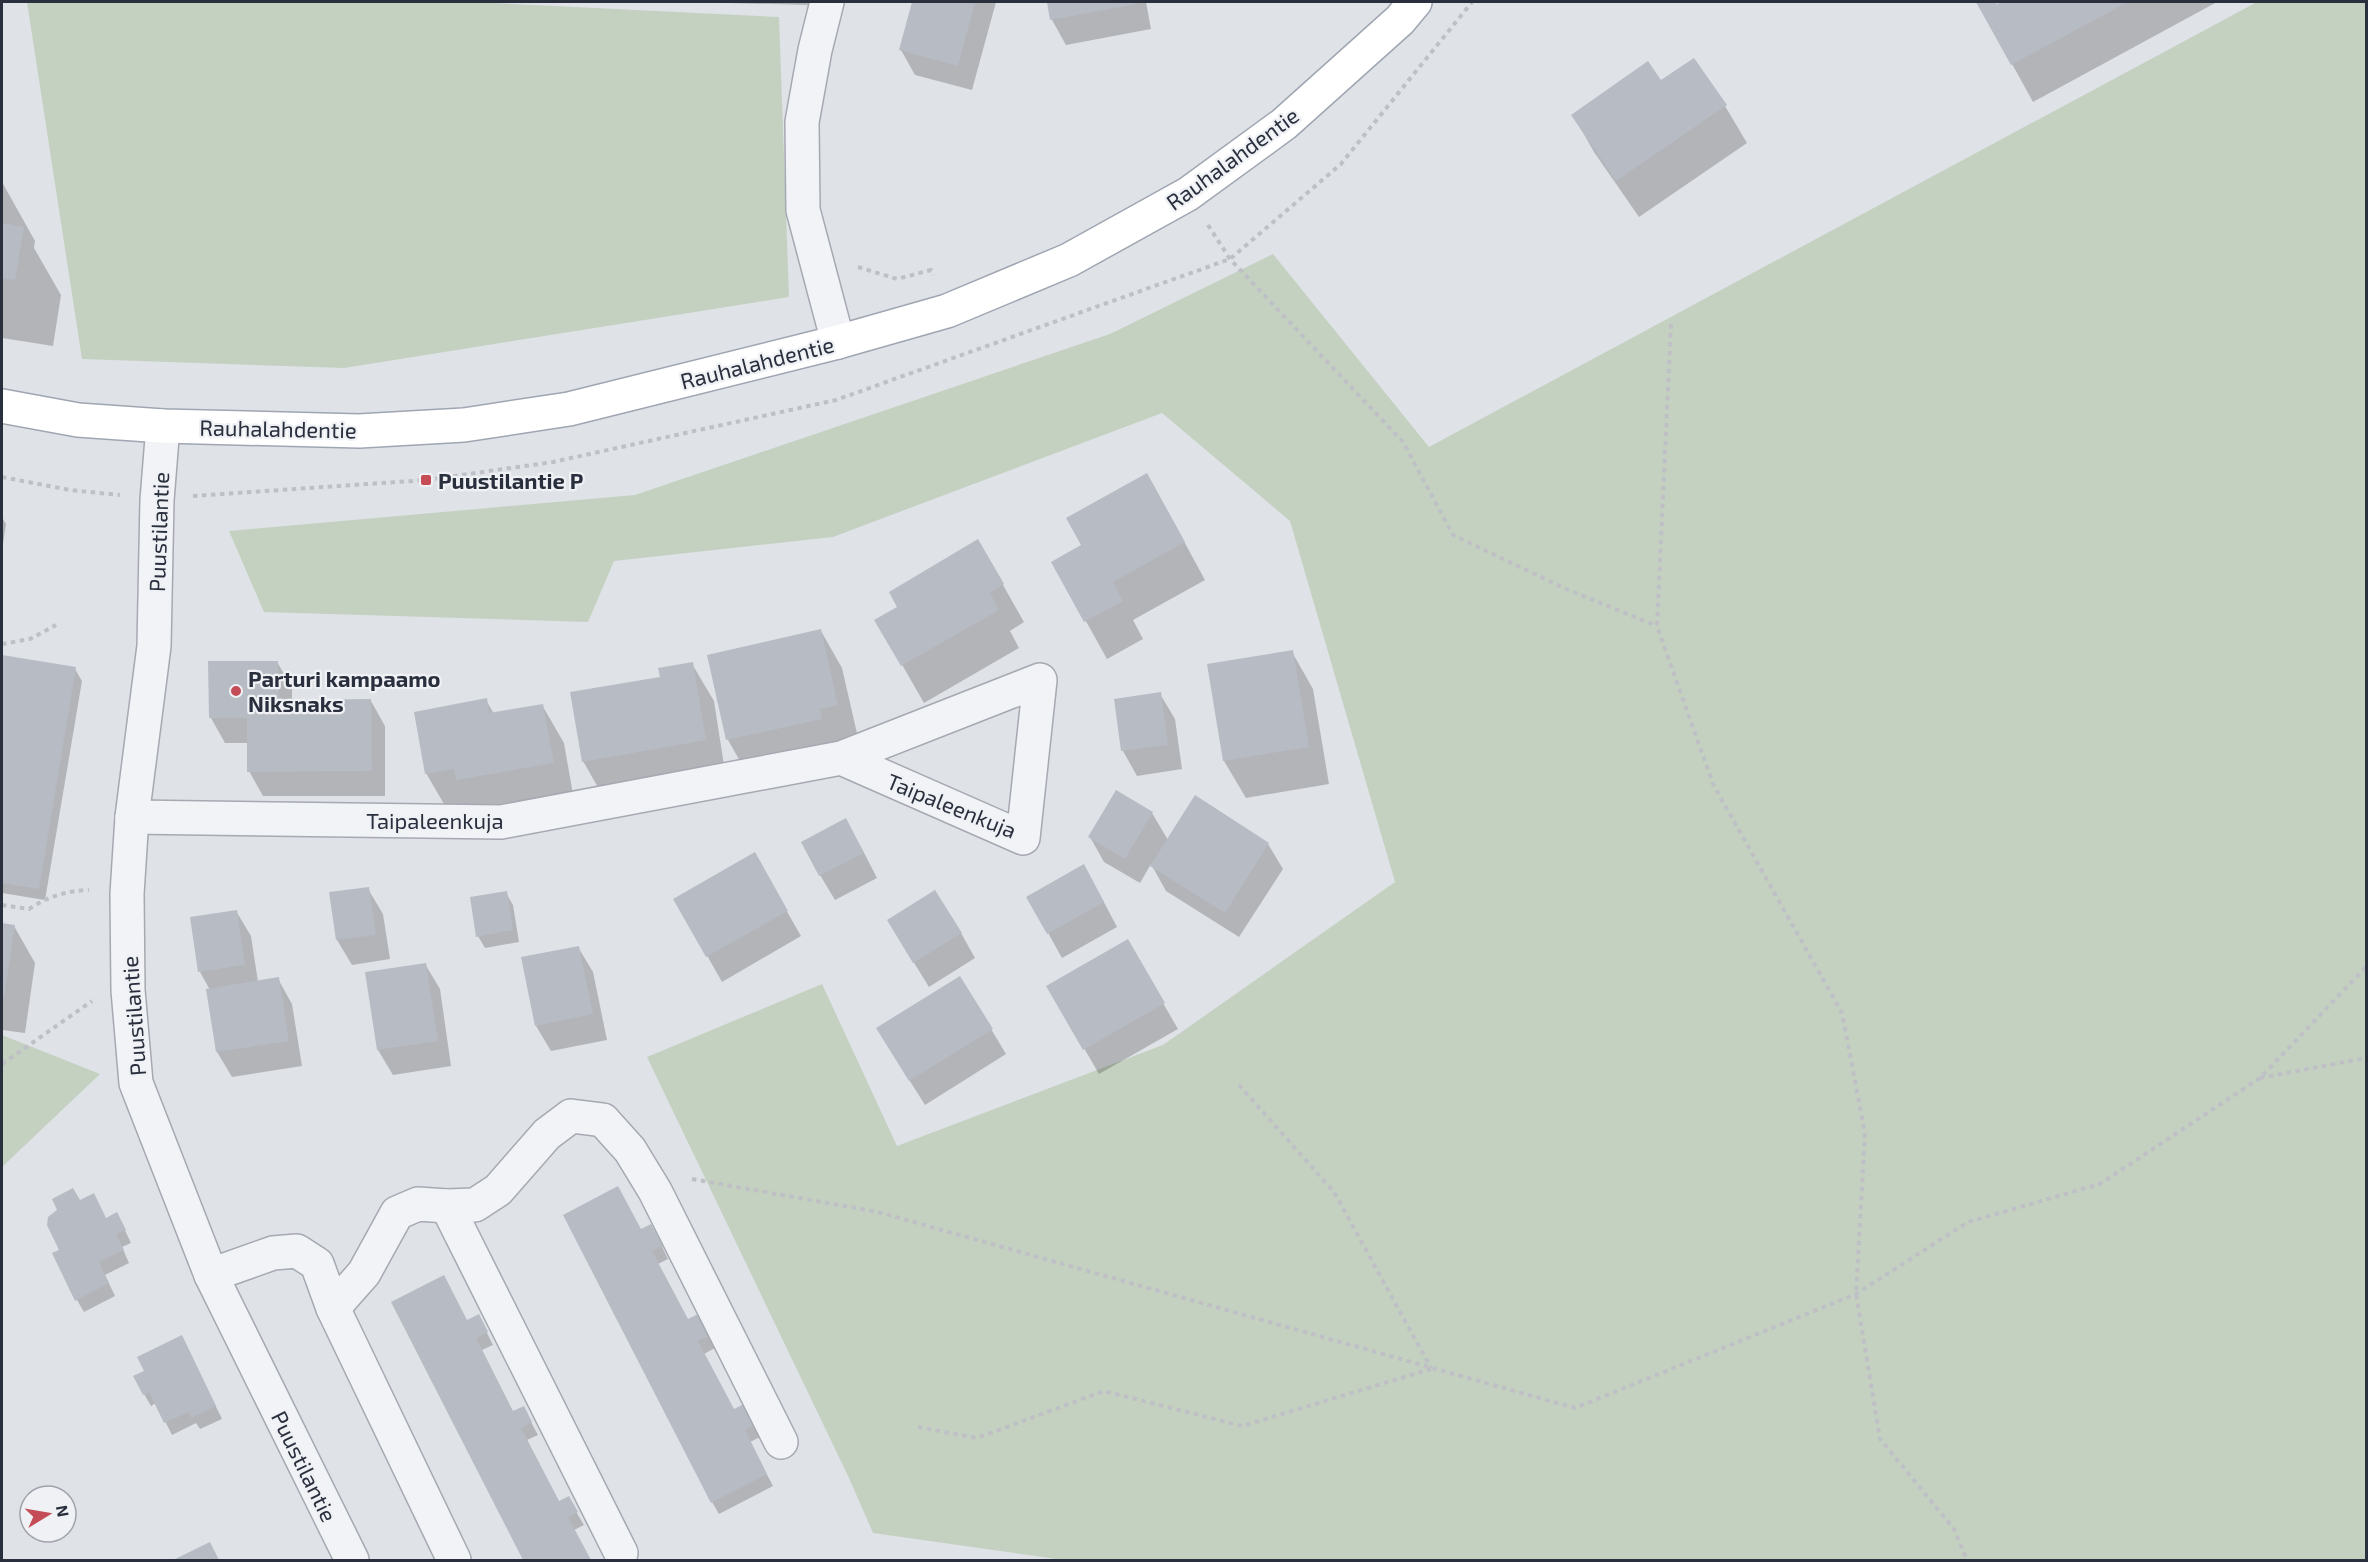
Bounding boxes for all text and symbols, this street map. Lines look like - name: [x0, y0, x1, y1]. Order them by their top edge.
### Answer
- street label: Rauhalahdentie: [1161, 101, 1303, 215]
- street label: Rauhalahdentie: [678, 330, 836, 394]
- street label: Rauhalahdentie: [199, 414, 357, 442]
- place label: Puustilantie P: [438, 467, 583, 493]
- street label: Puustilantie: [143, 472, 173, 592]
- marker: Puustilantie P: [419, 473, 433, 487]
- place label: Parturi kampaamo Niksnaks: [248, 665, 441, 716]
- marker: Parturi kampaamo Niksnaks: [229, 684, 243, 698]
- street label: Taipaleenkuja: [883, 767, 1021, 844]
- street label: Taipaleenkuja: [366, 807, 504, 834]
- street label: Puustilantie: [116, 955, 150, 1077]
- street label: Puustilantie: [267, 1406, 343, 1526]
- north arrow: [18, 1484, 78, 1544]
- text: N: [53, 1504, 74, 1519]

